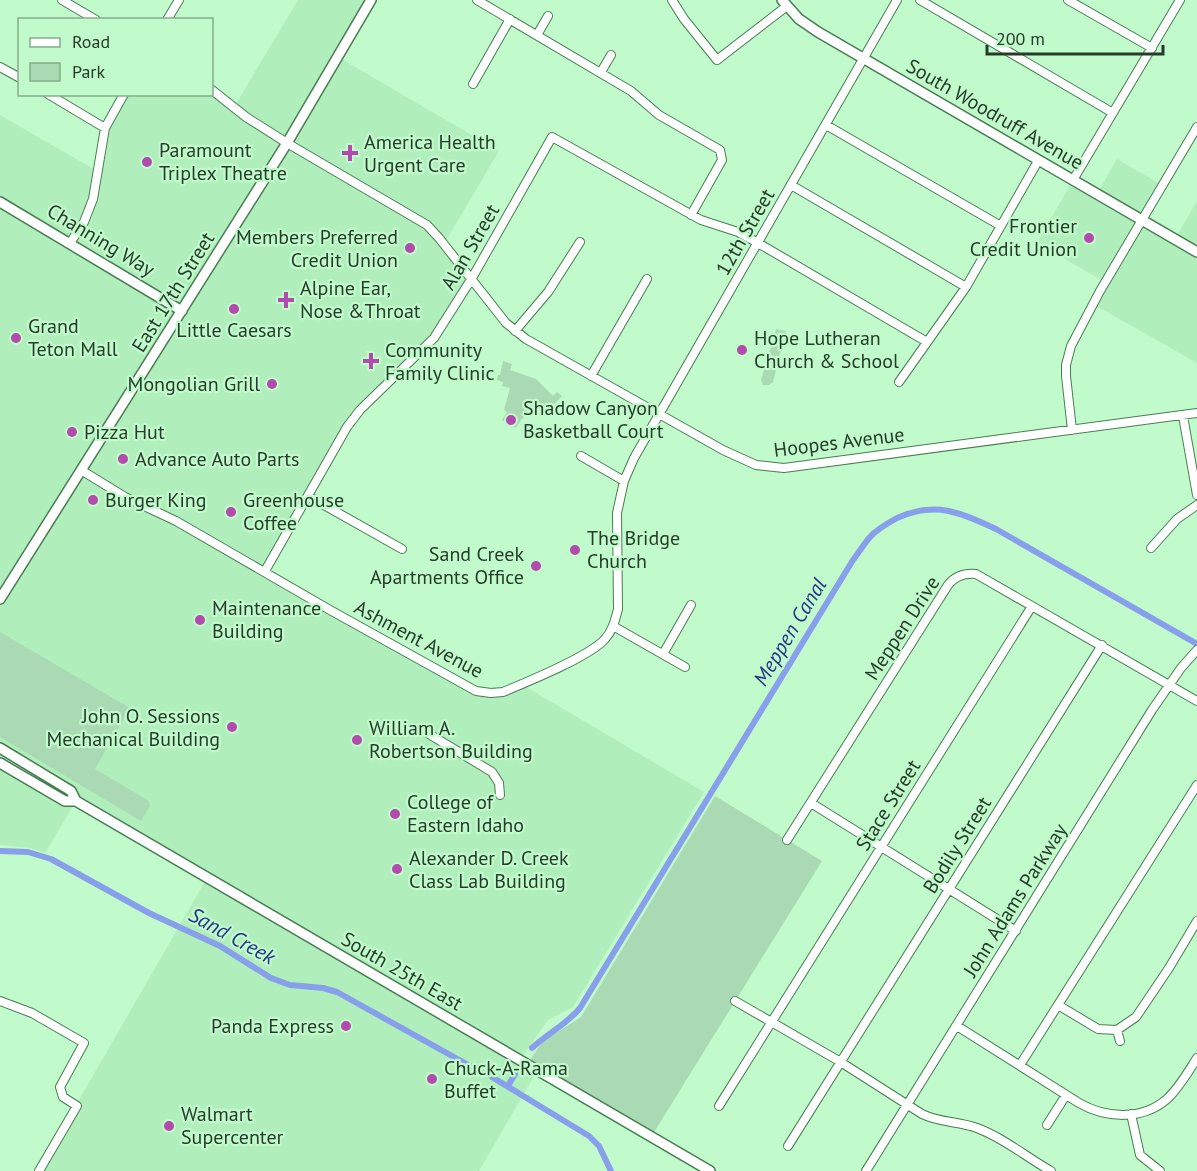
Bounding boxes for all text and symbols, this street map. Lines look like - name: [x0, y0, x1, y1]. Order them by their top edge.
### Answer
- legend: [18, 18, 213, 96]
- scale bar: [987, 18, 1162, 56]
- text: 200 m: [996, 27, 1045, 50]
- text: Road: [72, 30, 110, 53]
- street label: South Woodruff Avenue: [902, 53, 1088, 175]
- text: Park: [72, 60, 105, 83]
- place label: America Health Urgent Care: [364, 129, 496, 178]
- place label: Paramount Triplex Theatre: [159, 137, 287, 186]
- marker: America Health Urgent Care: [341, 144, 359, 162]
- marker: Paramount Triplex Theatre: [140, 155, 154, 169]
- street label: 12th Street: [710, 184, 780, 280]
- street label: Channing Way: [42, 198, 160, 283]
- street label: Alan Street: [435, 199, 505, 295]
- place label: Frontier Credit Union: [970, 213, 1077, 262]
- place label: Members Preferred Credit Union: [236, 224, 398, 273]
- street label: East 17th Street: [126, 227, 220, 357]
- marker: Frontier Credit Union: [1082, 231, 1096, 245]
- marker: Members Preferred Credit Union: [403, 241, 417, 255]
- place label: Alpine Ear, Nose &Throat: [300, 275, 421, 324]
- marker: Alpine Ear, Nose &Throat: [277, 291, 295, 309]
- marker: Little Caesars: [227, 302, 241, 316]
- place label: Grand Teton Mall: [28, 313, 118, 362]
- place label: Little Caesars: [176, 317, 292, 343]
- place label: Hope Lutheran Church & School: [754, 325, 899, 374]
- marker: Grand Teton Mall: [9, 331, 23, 345]
- place label: Community Family Clinic: [385, 337, 495, 386]
- marker: Hope Lutheran Church & School: [735, 343, 749, 357]
- marker: Community Family Clinic: [362, 352, 380, 370]
- place label: Mongolian Grill: [128, 371, 260, 397]
- marker: Mongolian Grill: [265, 377, 279, 391]
- place label: Shadow Canyon Basketball Court: [523, 395, 664, 444]
- marker: Shadow Canyon Basketball Court: [504, 413, 518, 427]
- place label: Pizza Hut: [84, 419, 165, 445]
- street label: Hoopes Avenue: [772, 421, 906, 463]
- marker: Pizza Hut: [65, 425, 79, 439]
- place label: Advance Auto Parts: [135, 446, 299, 472]
- marker: Advance Auto Parts: [116, 452, 130, 466]
- place label: Burger King: [105, 487, 207, 513]
- place label: Greenhouse Coffee: [243, 487, 344, 536]
- marker: Burger King: [86, 493, 100, 507]
- marker: Greenhouse Coffee: [224, 505, 238, 519]
- place label: The Bridge Church: [587, 525, 680, 574]
- place label: Sand Creek Apartments Office: [370, 541, 524, 590]
- marker: The Bridge Church: [568, 543, 582, 557]
- marker: Sand Creek Apartments Office: [529, 559, 543, 573]
- street label: Meppen Drive: [859, 571, 945, 685]
- water label: Meppen Canal: [747, 573, 832, 690]
- street label: Ashment Avenue: [350, 594, 488, 684]
- place label: Maintenance Building: [212, 595, 321, 644]
- marker: Maintenance Building: [193, 613, 207, 627]
- place label: John O. Sessions Mechanical Building: [46, 703, 220, 752]
- place label: William A. Robertson Building: [369, 715, 533, 764]
- marker: John O. Sessions Mechanical Building: [225, 720, 239, 734]
- marker: William A. Robertson Building: [350, 733, 364, 747]
- street label: Stace Street: [850, 754, 926, 855]
- place label: College of Eastern Idaho: [407, 789, 524, 838]
- street label: Bodily Street: [917, 792, 997, 898]
- marker: College of Eastern Idaho: [388, 807, 402, 821]
- street label: John Adams Parkway: [957, 818, 1073, 982]
- place label: Alexander D. Creek Class Lab Building: [409, 845, 569, 894]
- marker: Alexander D. Creek Class Lab Building: [390, 862, 404, 876]
- water label: Sand Creek: [184, 901, 282, 971]
- street label: South 25th East: [337, 926, 468, 1016]
- place label: Panda Express: [211, 1013, 334, 1039]
- marker: Panda Express: [339, 1019, 353, 1033]
- place label: Chuck-A-Rama Buffet: [444, 1055, 568, 1104]
- marker: Chuck-A-Rama Buffet: [425, 1072, 439, 1086]
- place label: Walmart Supercenter: [181, 1101, 284, 1150]
- marker: Walmart Supercenter: [162, 1119, 176, 1133]

